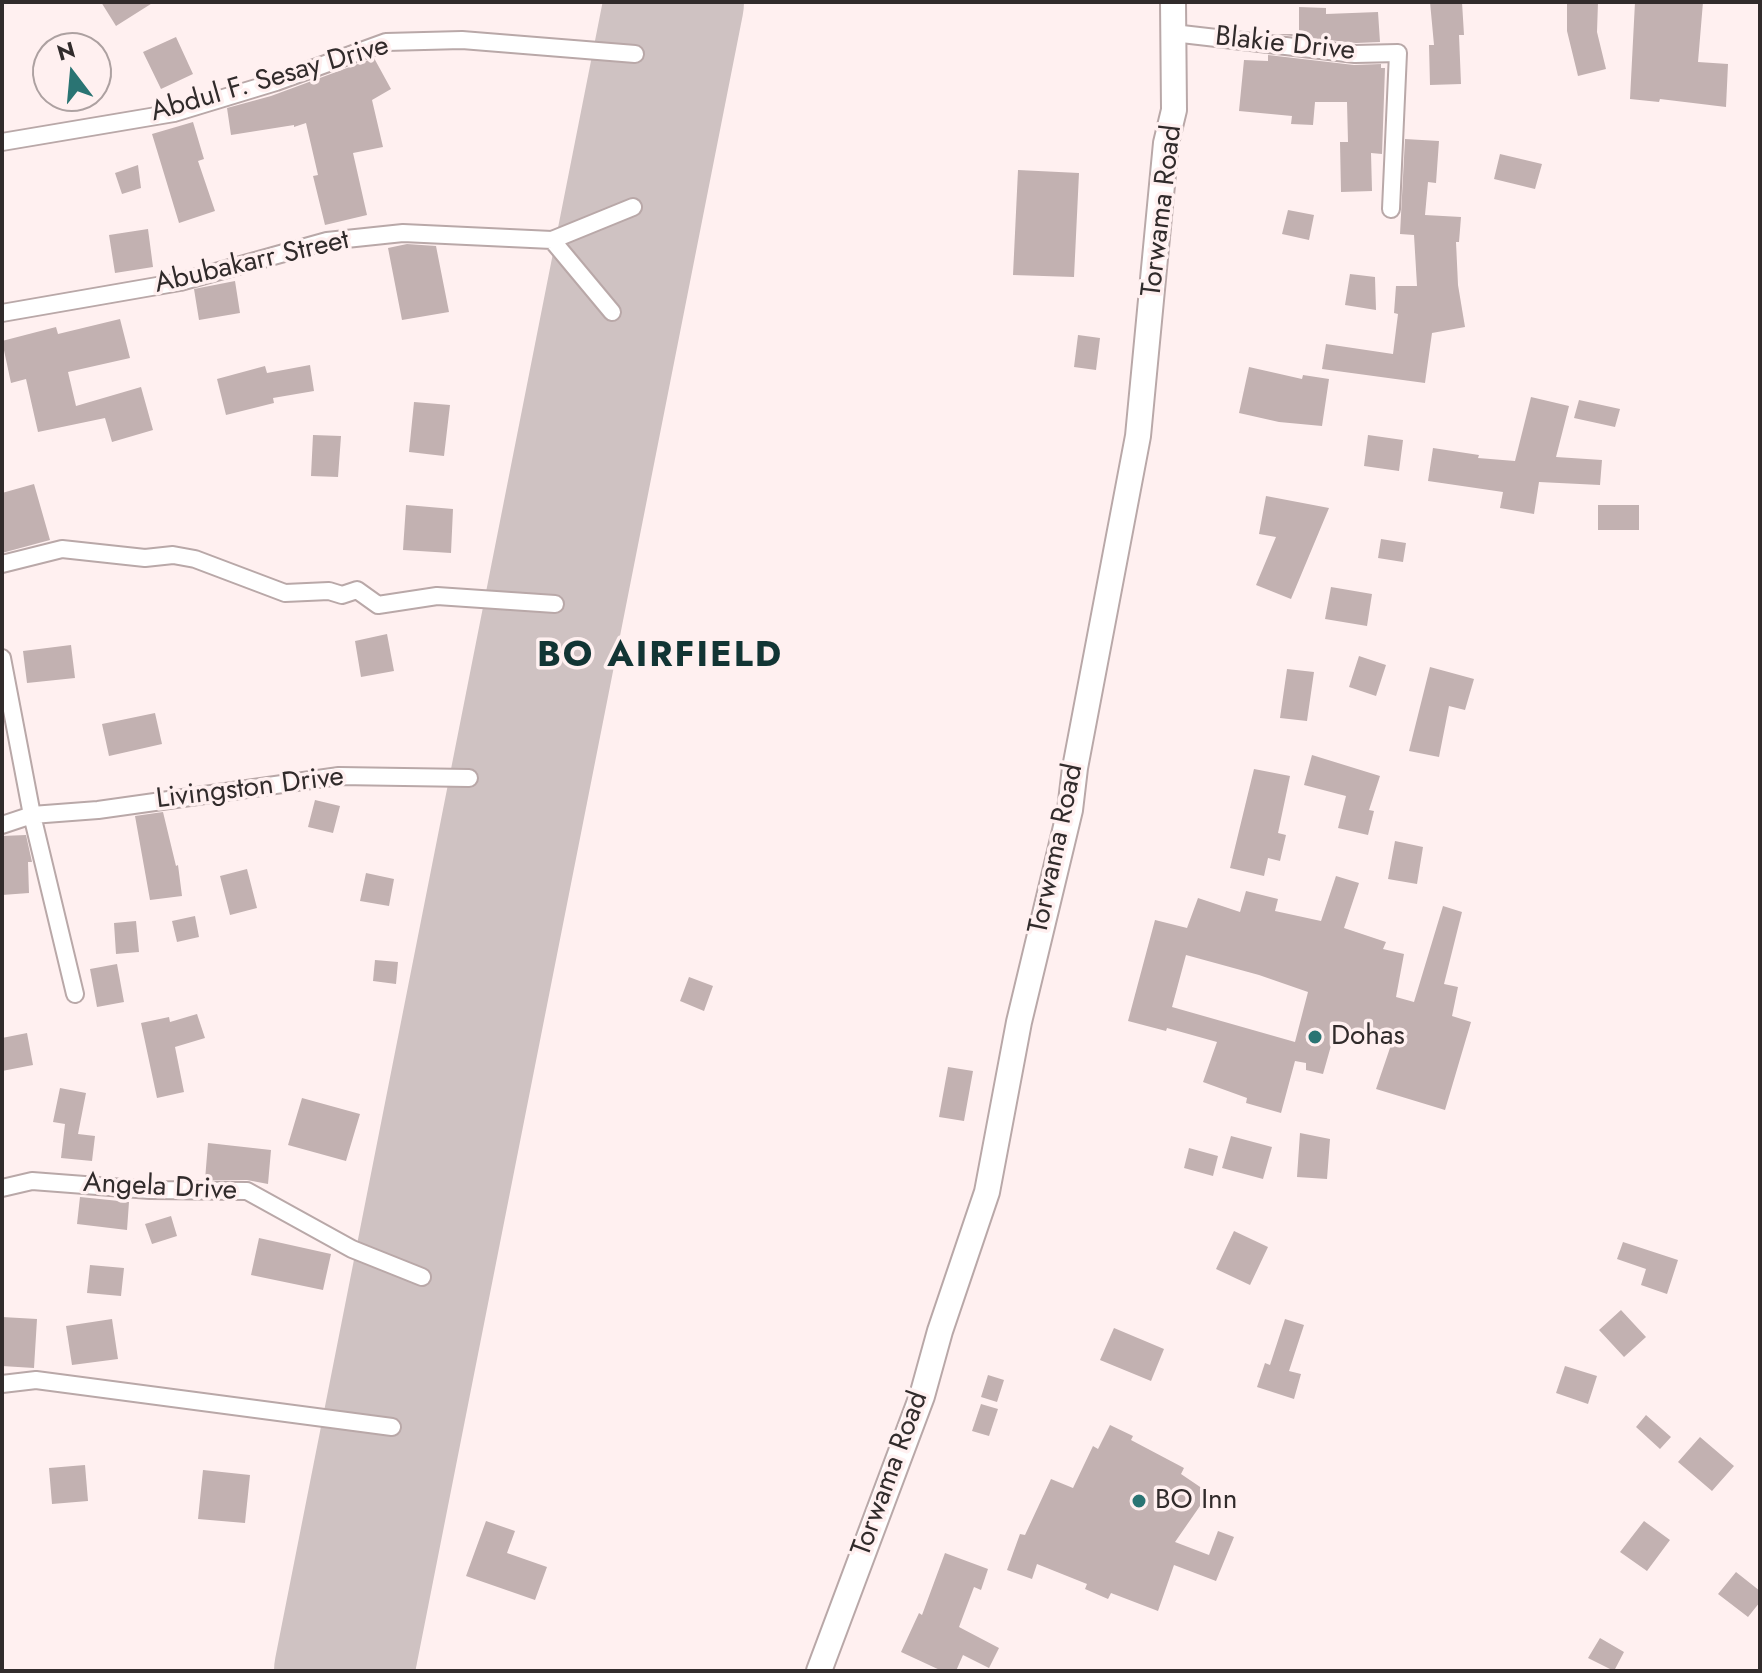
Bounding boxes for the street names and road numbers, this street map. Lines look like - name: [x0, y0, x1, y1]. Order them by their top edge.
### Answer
- street label: Blakie Drive: [1214, 21, 1356, 69]
- street label: Abdul F. Sesay Drive: [147, 30, 393, 130]
- street label: Torwama Road: [1136, 123, 1190, 299]
- street label: Abubakarr Street: [151, 224, 353, 302]
- street label: Livingston Drive: [154, 761, 346, 817]
- street label: Torwama Road: [1023, 761, 1091, 937]
- street label: Angela Drive: [82, 1167, 238, 1209]
- street label: Torwama Road: [846, 1387, 936, 1561]

